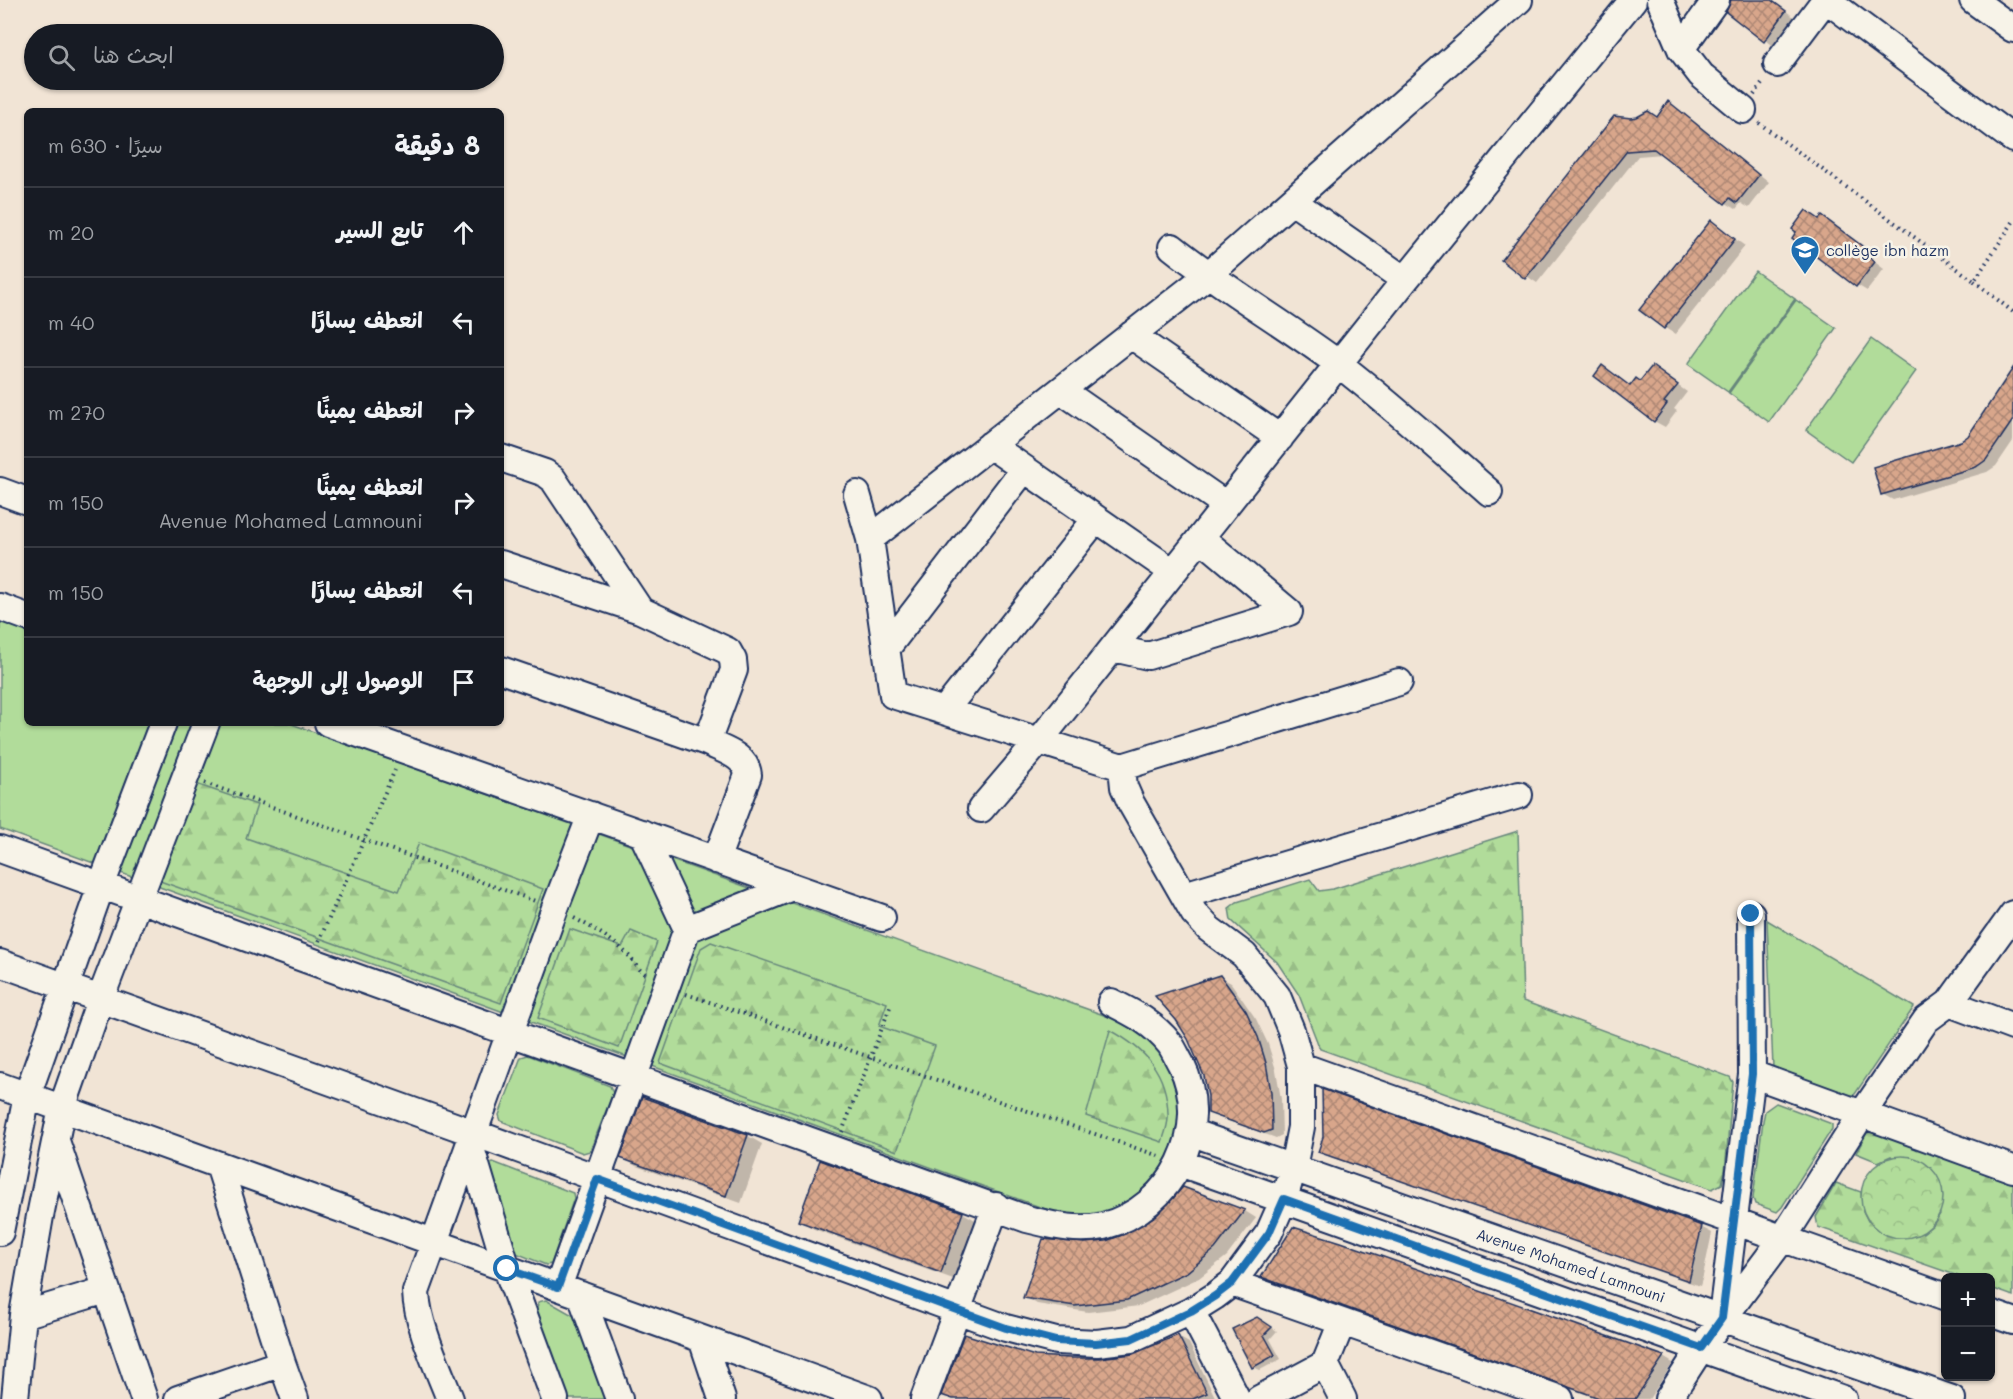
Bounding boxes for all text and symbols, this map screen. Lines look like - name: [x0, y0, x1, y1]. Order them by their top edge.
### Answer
- search box: [24, 24, 504, 90]
- text: ابحث هنا: [93, 40, 174, 69]
- icon: search: [45, 41, 78, 74]
- text: 8 دقيقة: [395, 128, 480, 162]
- text: سيرًا · 630 m: [48, 132, 163, 158]
- text: تابع السير: [337, 215, 423, 244]
- icon: ahead: [447, 216, 480, 249]
- text: 20 m: [48, 219, 94, 245]
- school or university icon: collège ibn hazm: [1789, 234, 1821, 276]
- place label: collège ibn hazm: [1826, 240, 1949, 260]
- text: انعطف يسارًا: [311, 305, 423, 334]
- icon: left: [447, 306, 480, 339]
- text: 40 m: [48, 309, 94, 335]
- text: انعطف يمينًا: [317, 395, 423, 424]
- icon: right: [447, 396, 480, 429]
- text: 270 m: [48, 399, 105, 425]
- text: انعطف يمينًا: [317, 472, 423, 501]
- icon: right: [447, 486, 480, 519]
- text: 150 m: [48, 489, 103, 515]
- text: Avenue Mohamed Lamnouni: [158, 507, 423, 533]
- text: انعطف يسارًا: [311, 575, 423, 604]
- icon: left: [447, 576, 480, 609]
- text: 150 m: [48, 579, 103, 605]
- text: الوصول إلى الوجهة: [252, 665, 423, 694]
- icon: arrive: [447, 666, 480, 699]
- route end: [1737, 900, 1763, 926]
- street label: Avenue Mohamed Lamnouni: [1474, 1223, 1668, 1307]
- route start: [493, 1255, 519, 1281]
- map controls: [1941, 1273, 1995, 1381]
- button: +: [1941, 1273, 1995, 1327]
- button: −: [1941, 1327, 1995, 1381]

